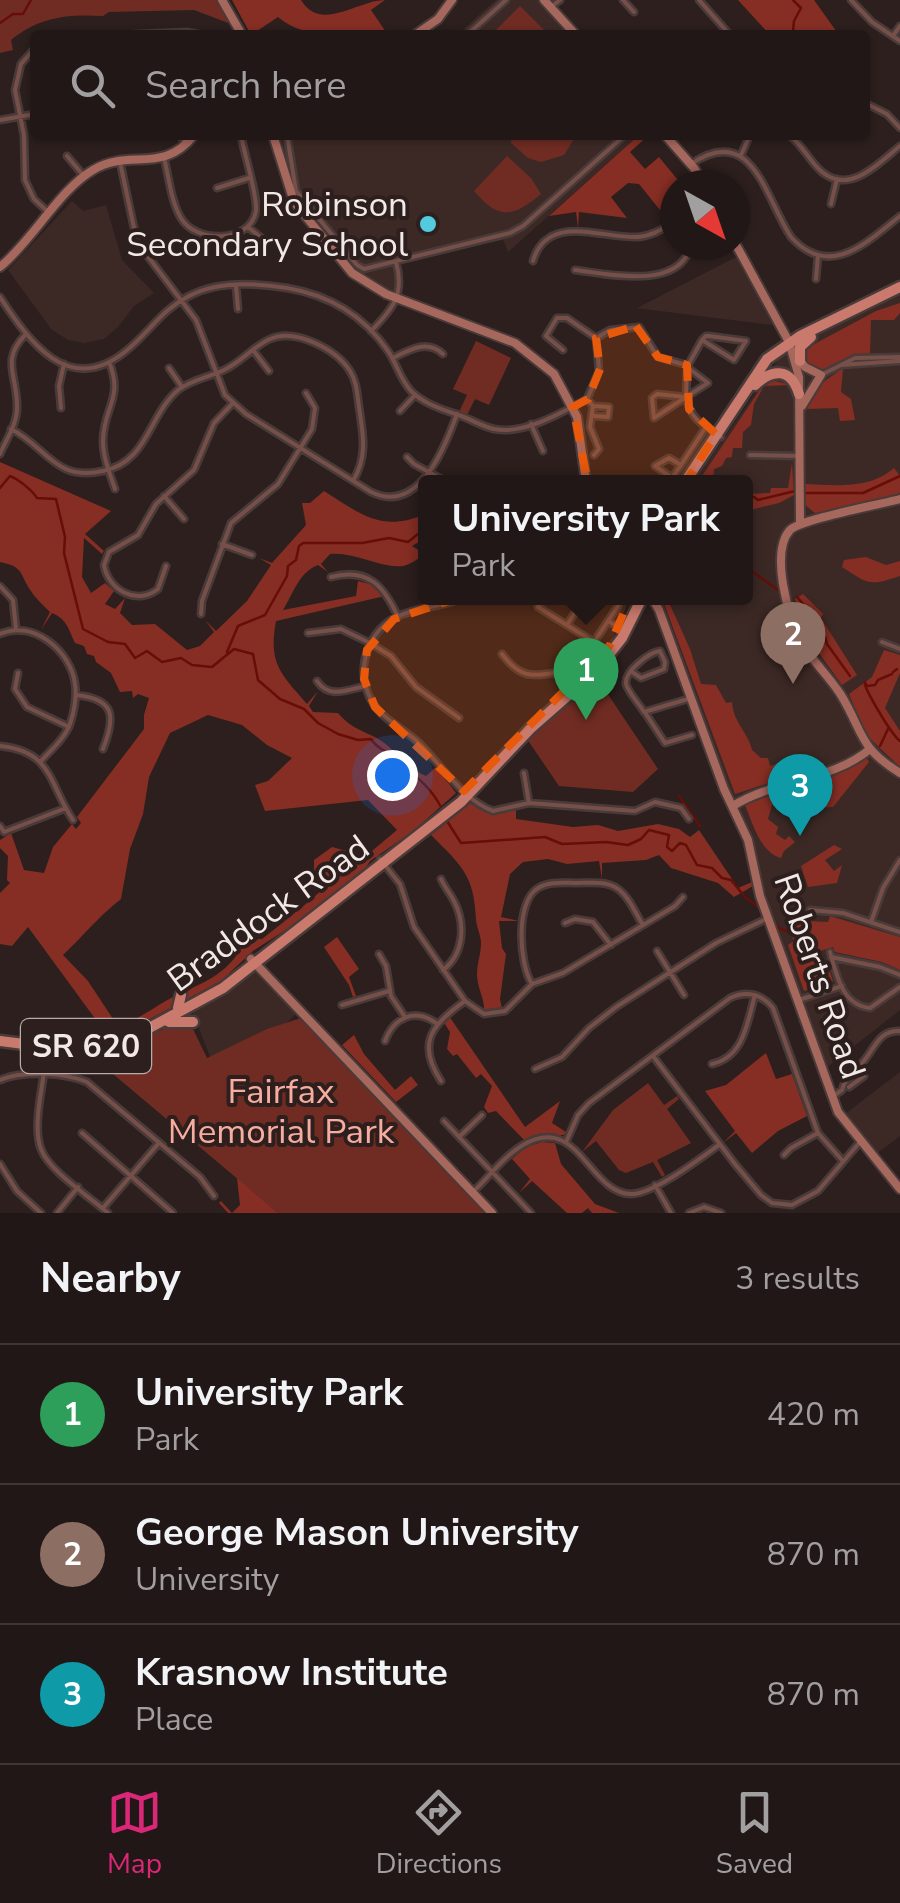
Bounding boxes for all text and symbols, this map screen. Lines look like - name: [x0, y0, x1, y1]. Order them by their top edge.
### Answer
- search box: [30, 30, 870, 140]
- icon: search: [65, 58, 120, 113]
- text: Search here: [145, 60, 346, 111]
- north arrow: [660, 170, 750, 260]
- place label: Robinson Secondary School: [126, 181, 409, 268]
- marker: Robinson Secondary School: [417, 213, 439, 235]
- popup: [418, 475, 753, 605]
- text: University Park: [451, 493, 720, 544]
- text: Park: [451, 544, 515, 587]
- pin: 2: [760, 602, 826, 684]
- pin: 1: [554, 638, 618, 720]
- your location: [367, 750, 418, 801]
- pin: 3: [768, 754, 832, 836]
- street label: Braddock Road: [158, 824, 379, 1003]
- street label: Roberts Road: [762, 867, 877, 1085]
- road number: SR 620: [21, 1019, 151, 1073]
- park label: Fairfax Memorial Park: [168, 1068, 395, 1155]
- text: Nearby: [40, 1250, 181, 1307]
- text: 3 results: [735, 1257, 860, 1300]
- text: University Park: [135, 1367, 403, 1418]
- text: 1: [63, 1393, 82, 1436]
- text: 420 m: [767, 1393, 860, 1436]
- text: Park: [135, 1418, 199, 1461]
- text: George Mason University: [135, 1507, 579, 1558]
- text: 2: [63, 1533, 82, 1576]
- text: 870 m: [767, 1533, 860, 1576]
- text: University: [135, 1558, 279, 1601]
- text: Krasnow Institute: [135, 1647, 448, 1698]
- text: 3: [63, 1673, 82, 1716]
- text: 870 m: [767, 1673, 860, 1716]
- text: Place: [135, 1698, 213, 1741]
- tab: Map: [107, 1785, 162, 1883]
- tab: Directions: [376, 1785, 502, 1883]
- tab: Saved: [716, 1785, 793, 1883]

